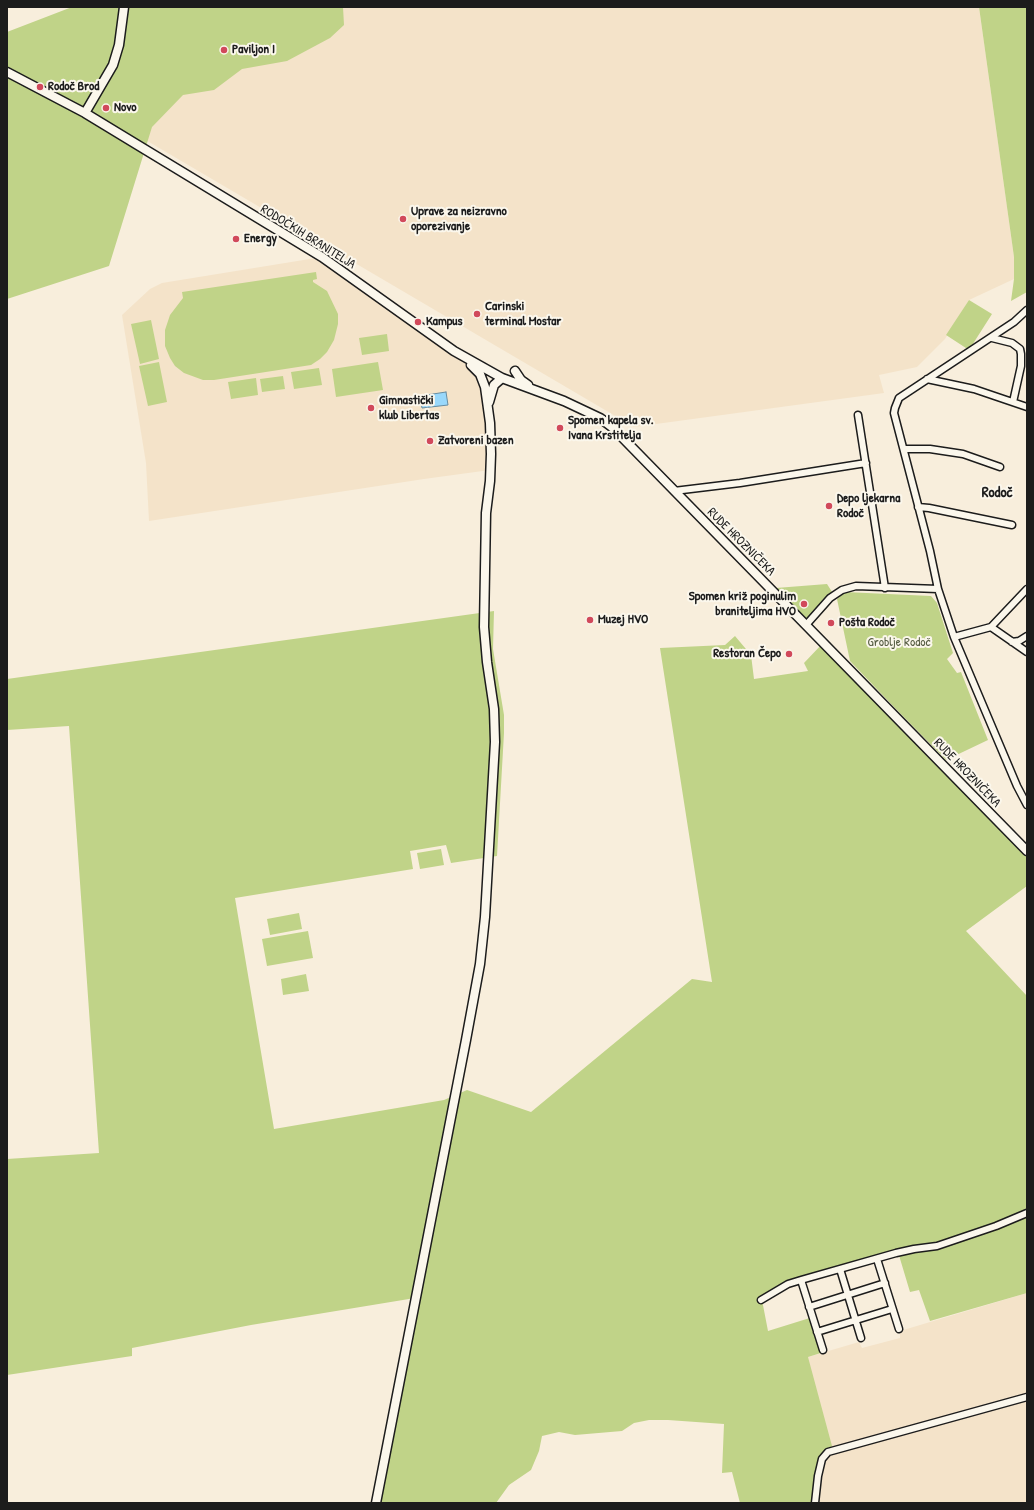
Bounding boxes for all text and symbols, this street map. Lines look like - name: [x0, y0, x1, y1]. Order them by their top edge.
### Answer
- place label: Paviljon I: [232, 42, 275, 58]
- marker: Paviljon I: [219, 45, 229, 55]
- place label: Rodoč Brod: [48, 79, 99, 95]
- marker: Rodoč Brod: [35, 82, 45, 92]
- place label: Novo: [114, 100, 137, 116]
- marker: Novo: [101, 103, 111, 113]
- street label: RODOČKIH BRANITELJA: [258, 201, 358, 273]
- place label: Uprave za neizravno oporezivanje: [411, 204, 507, 235]
- marker: Uprave za neizravno oporezivanje: [398, 214, 408, 224]
- place label: Energy: [244, 231, 277, 247]
- marker: Energy: [231, 234, 241, 244]
- place label: Carinski terminal Mostar: [485, 299, 561, 330]
- marker: Carinski terminal Mostar: [472, 309, 482, 319]
- place label: Kampus: [426, 314, 463, 330]
- marker: Kampus: [413, 317, 423, 327]
- place label: Gimnastički klub Libertas: [379, 393, 439, 424]
- marker: Gimnastički klub Libertas: [366, 403, 376, 413]
- place label: Spomen kapela sv. Ivana Krstitelja: [568, 413, 653, 444]
- marker: Spomen kapela sv. Ivana Krstitelja: [555, 423, 565, 433]
- place label: Zatvoreni bazen: [438, 433, 514, 449]
- marker: Zatvoreni bazen: [425, 436, 435, 446]
- district label: Rodoč: [982, 484, 1012, 502]
- place label: Depo ljekarna Rodoč: [837, 491, 900, 522]
- marker: Depo ljekarna Rodoč: [824, 501, 834, 511]
- street label: RUDE HROZNIČEKA: [704, 505, 778, 579]
- place label: Spomen križ poginulim braniteljima HVO: [689, 589, 796, 620]
- marker: Spomen križ poginulim braniteljima HVO: [799, 599, 809, 609]
- place label: Muzej HVO: [598, 612, 648, 628]
- marker: Muzej HVO: [585, 615, 595, 625]
- place label: Pošta Rodoč: [839, 615, 895, 631]
- marker: Pošta Rodoč: [826, 618, 836, 628]
- park label: Groblje Rodoč: [867, 635, 931, 651]
- place label: Restoran Čepo: [713, 646, 781, 662]
- marker: Restoran Čepo: [784, 649, 794, 659]
- street label: RUDE HROZNIČEKA: [930, 735, 1004, 811]

